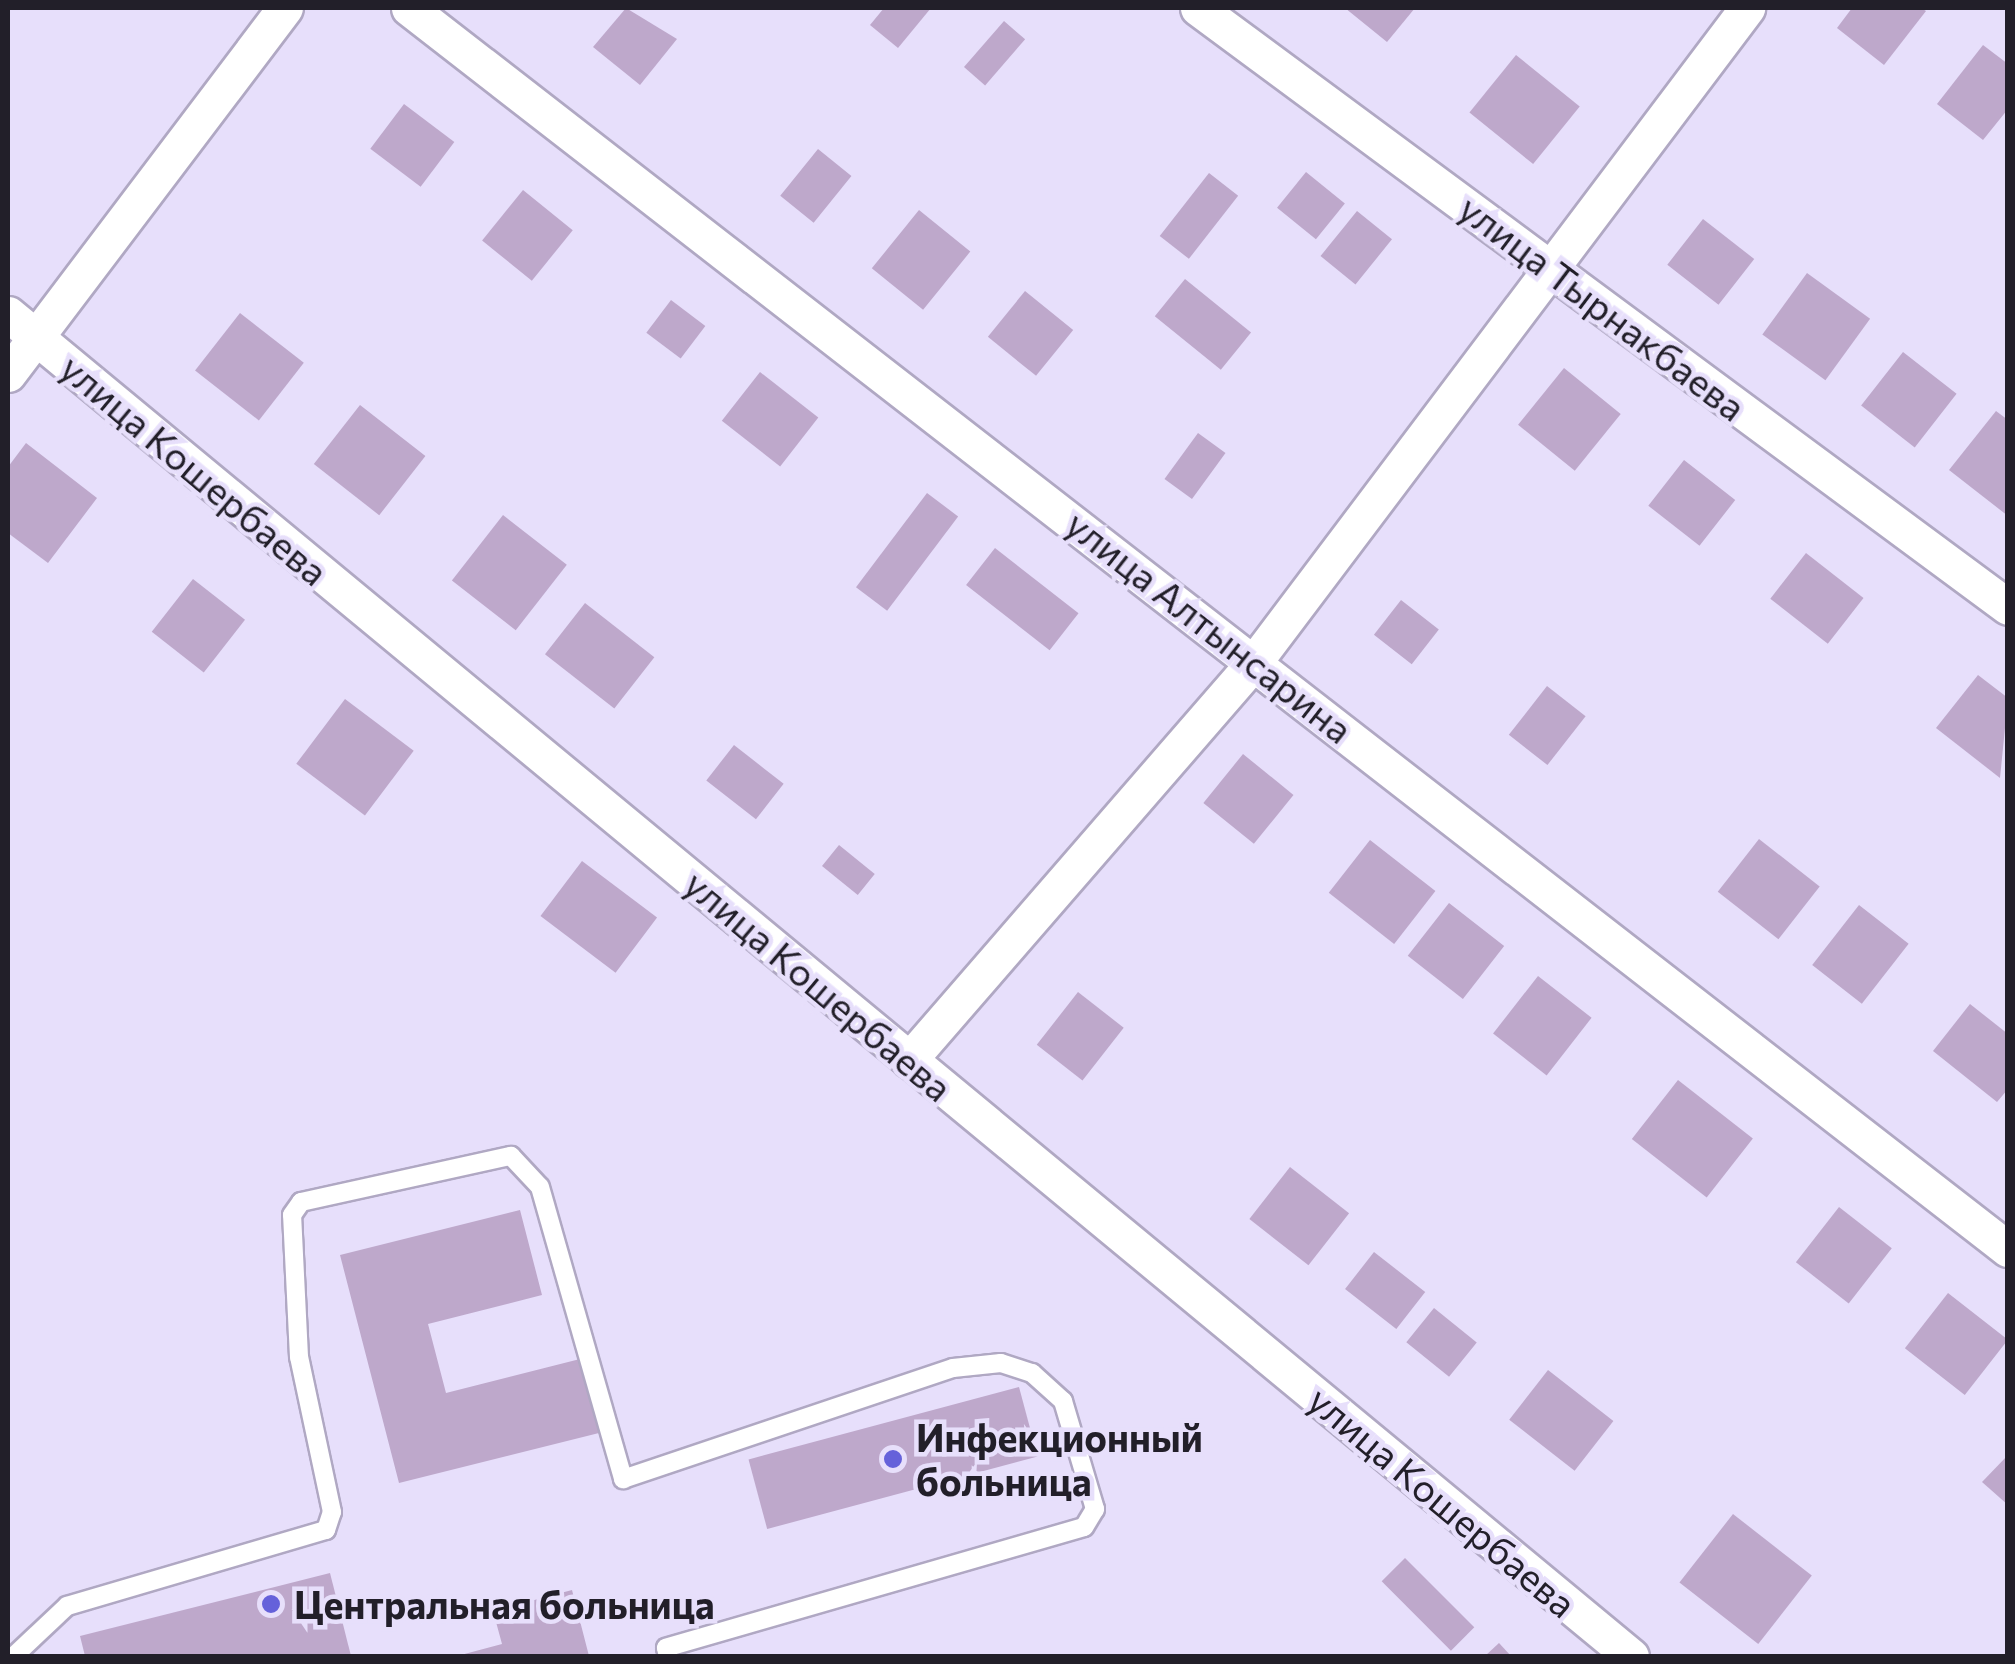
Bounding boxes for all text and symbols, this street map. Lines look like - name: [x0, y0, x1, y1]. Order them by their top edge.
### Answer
- street label: улица Тырнакбаева: [1451, 185, 1755, 429]
- street label: улица Кошербаева: [52, 344, 338, 594]
- street label: улица Алтынсарина: [1058, 500, 1362, 752]
- street label: улица Кошербаева: [676, 860, 962, 1110]
- street label: улица Кошербаева: [1300, 1376, 1586, 1626]
- place label: Инфекционный больница: [916, 1414, 1203, 1504]
- marker: Инфекционный больница: [880, 1446, 906, 1472]
- place label: Центральная больница: [294, 1581, 715, 1627]
- marker: Центральная больница: [258, 1591, 284, 1617]

